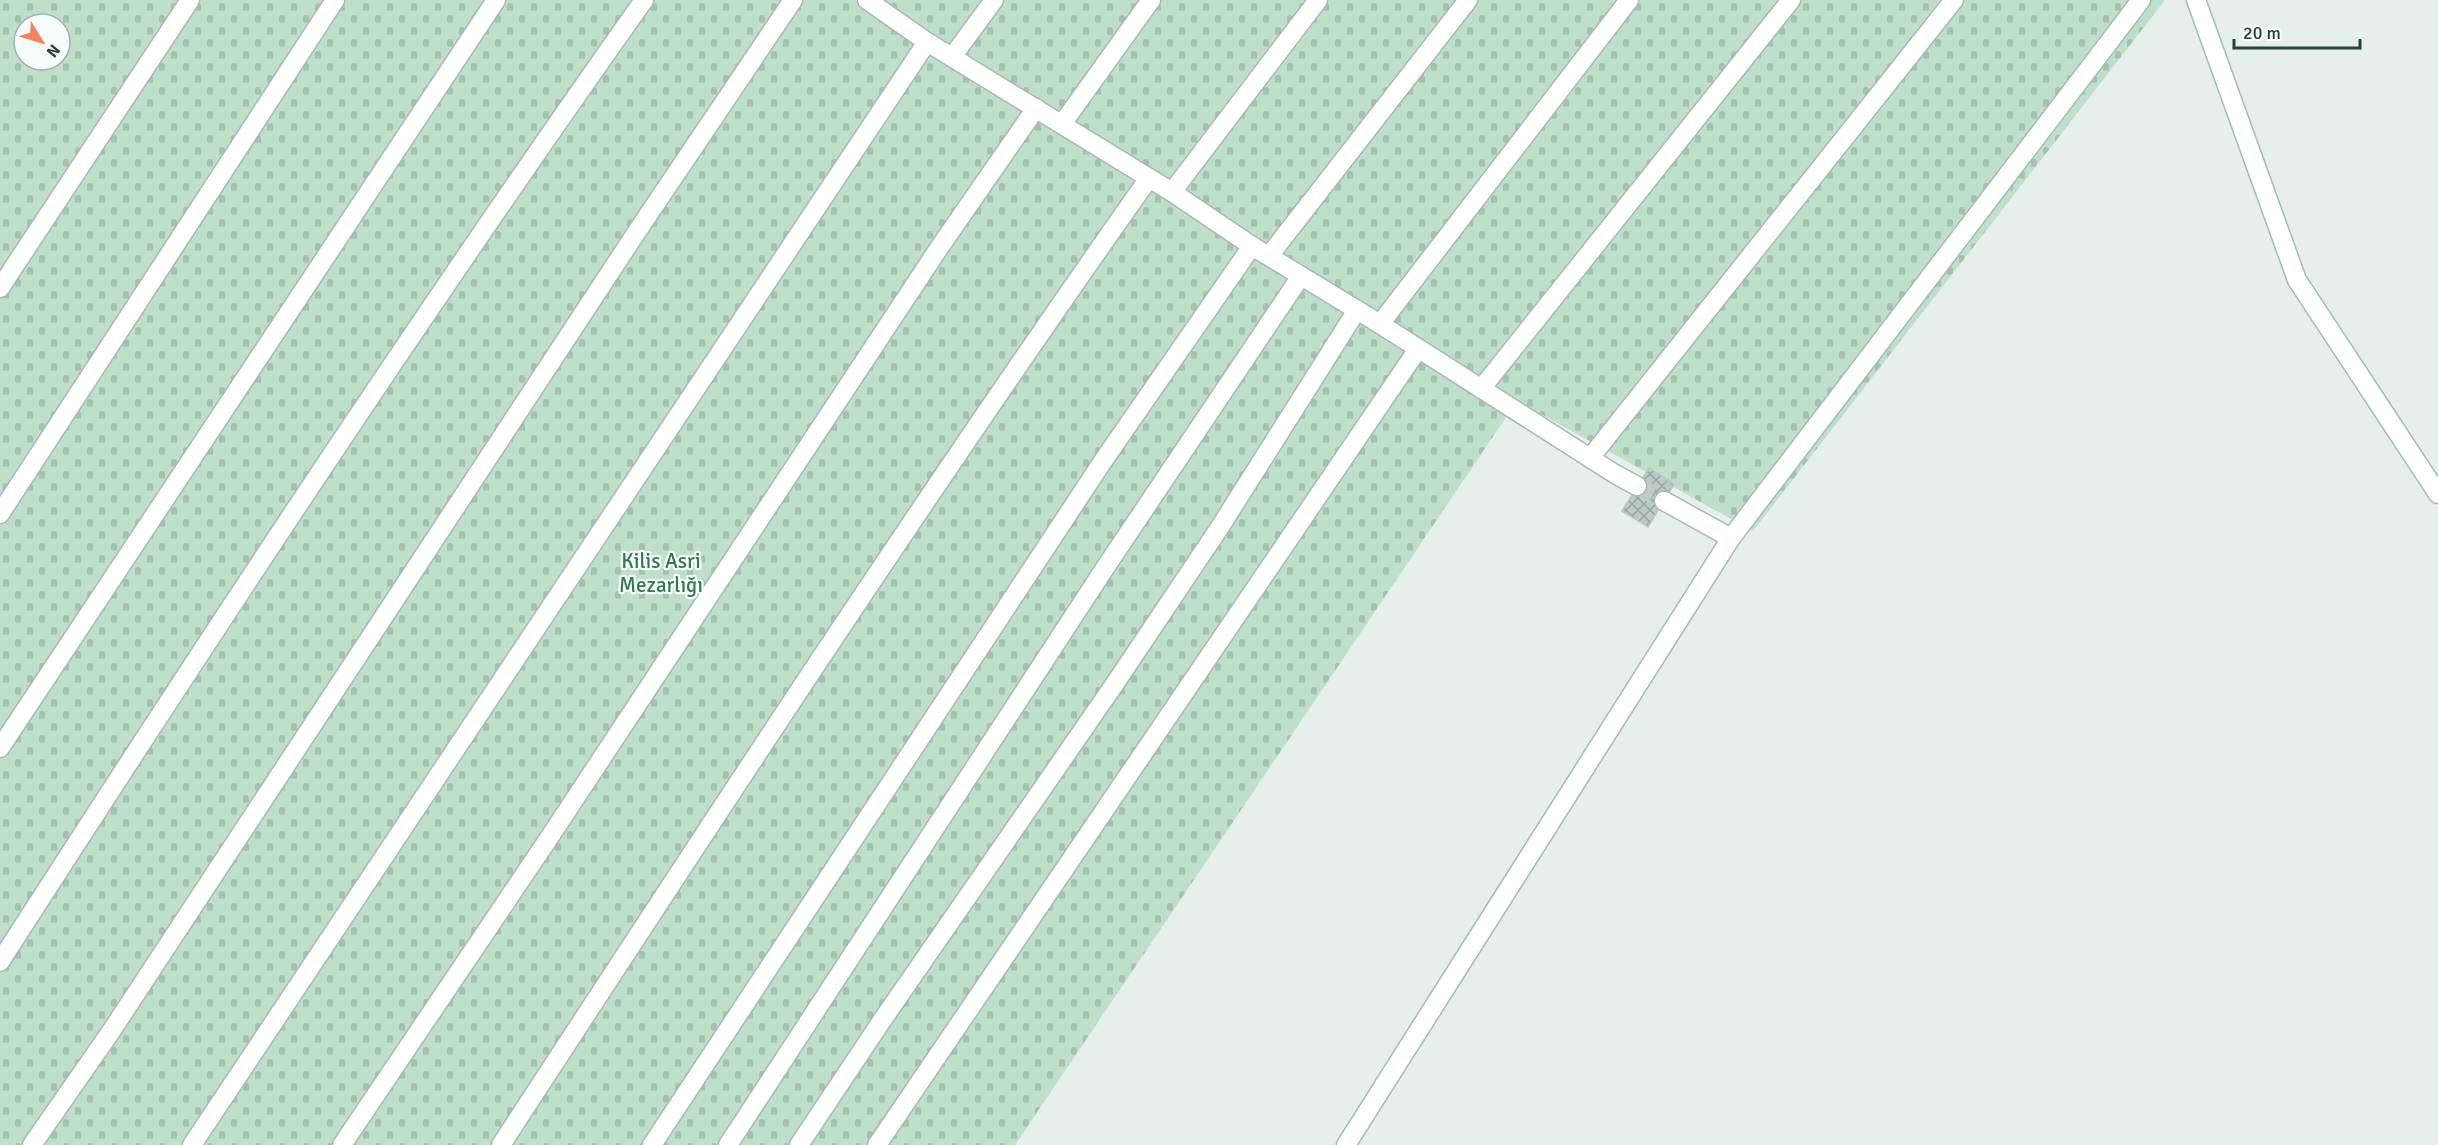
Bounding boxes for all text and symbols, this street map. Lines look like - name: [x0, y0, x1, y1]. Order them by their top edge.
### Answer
- north arrow: [12, 12, 72, 72]
- scale bar: [2234, 12, 2360, 50]
- text: 20 m: [2243, 22, 2281, 44]
- text: N: [42, 40, 64, 61]
- park label: Kilis Asri Mezarlığı: [619, 548, 703, 598]

